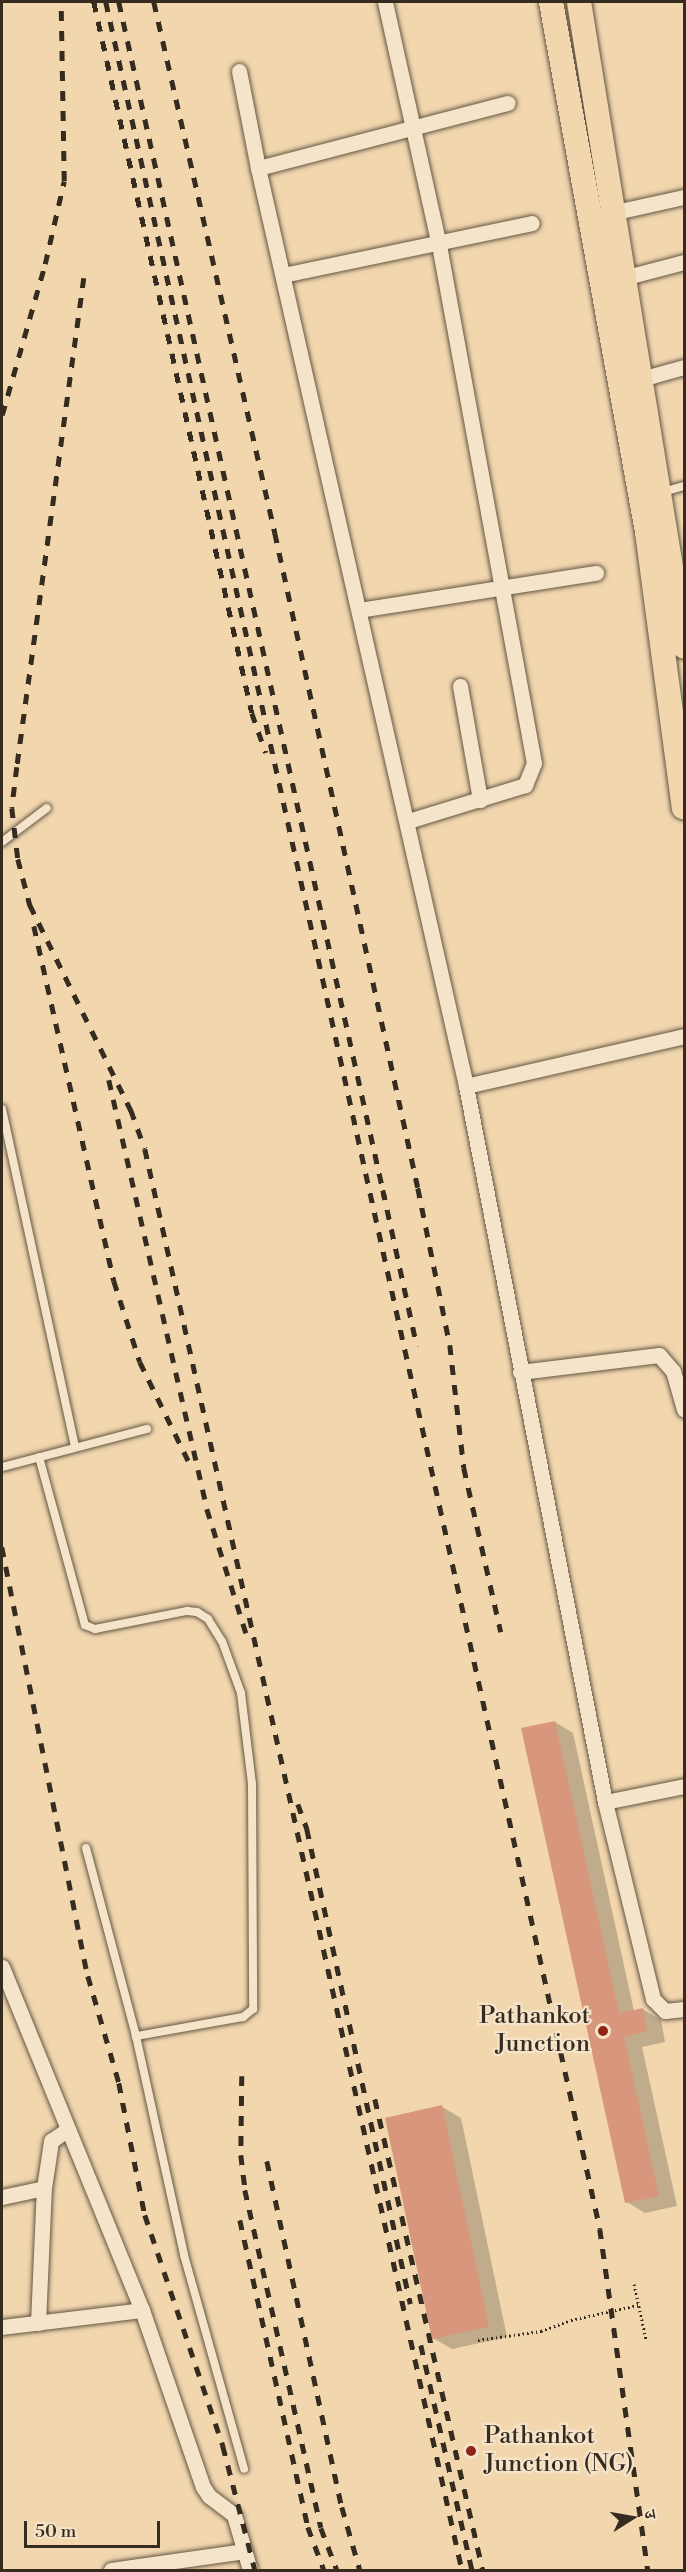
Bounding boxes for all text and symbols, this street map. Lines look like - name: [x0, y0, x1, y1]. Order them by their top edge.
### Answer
- place label: Pathankot Junction: [479, 2003, 590, 2059]
- marker: Pathankot Junction: [594, 2022, 612, 2040]
- place label: Pathankot Junction (NG): [484, 2423, 634, 2479]
- marker: Pathankot Junction (NG): [462, 2442, 480, 2460]
- north arrow: [602, 2488, 662, 2548]
- scale bar: [27, 2509, 164, 2547]
- text: उ: [639, 2509, 660, 2520]
- text: 50 m: [35, 2520, 76, 2543]

